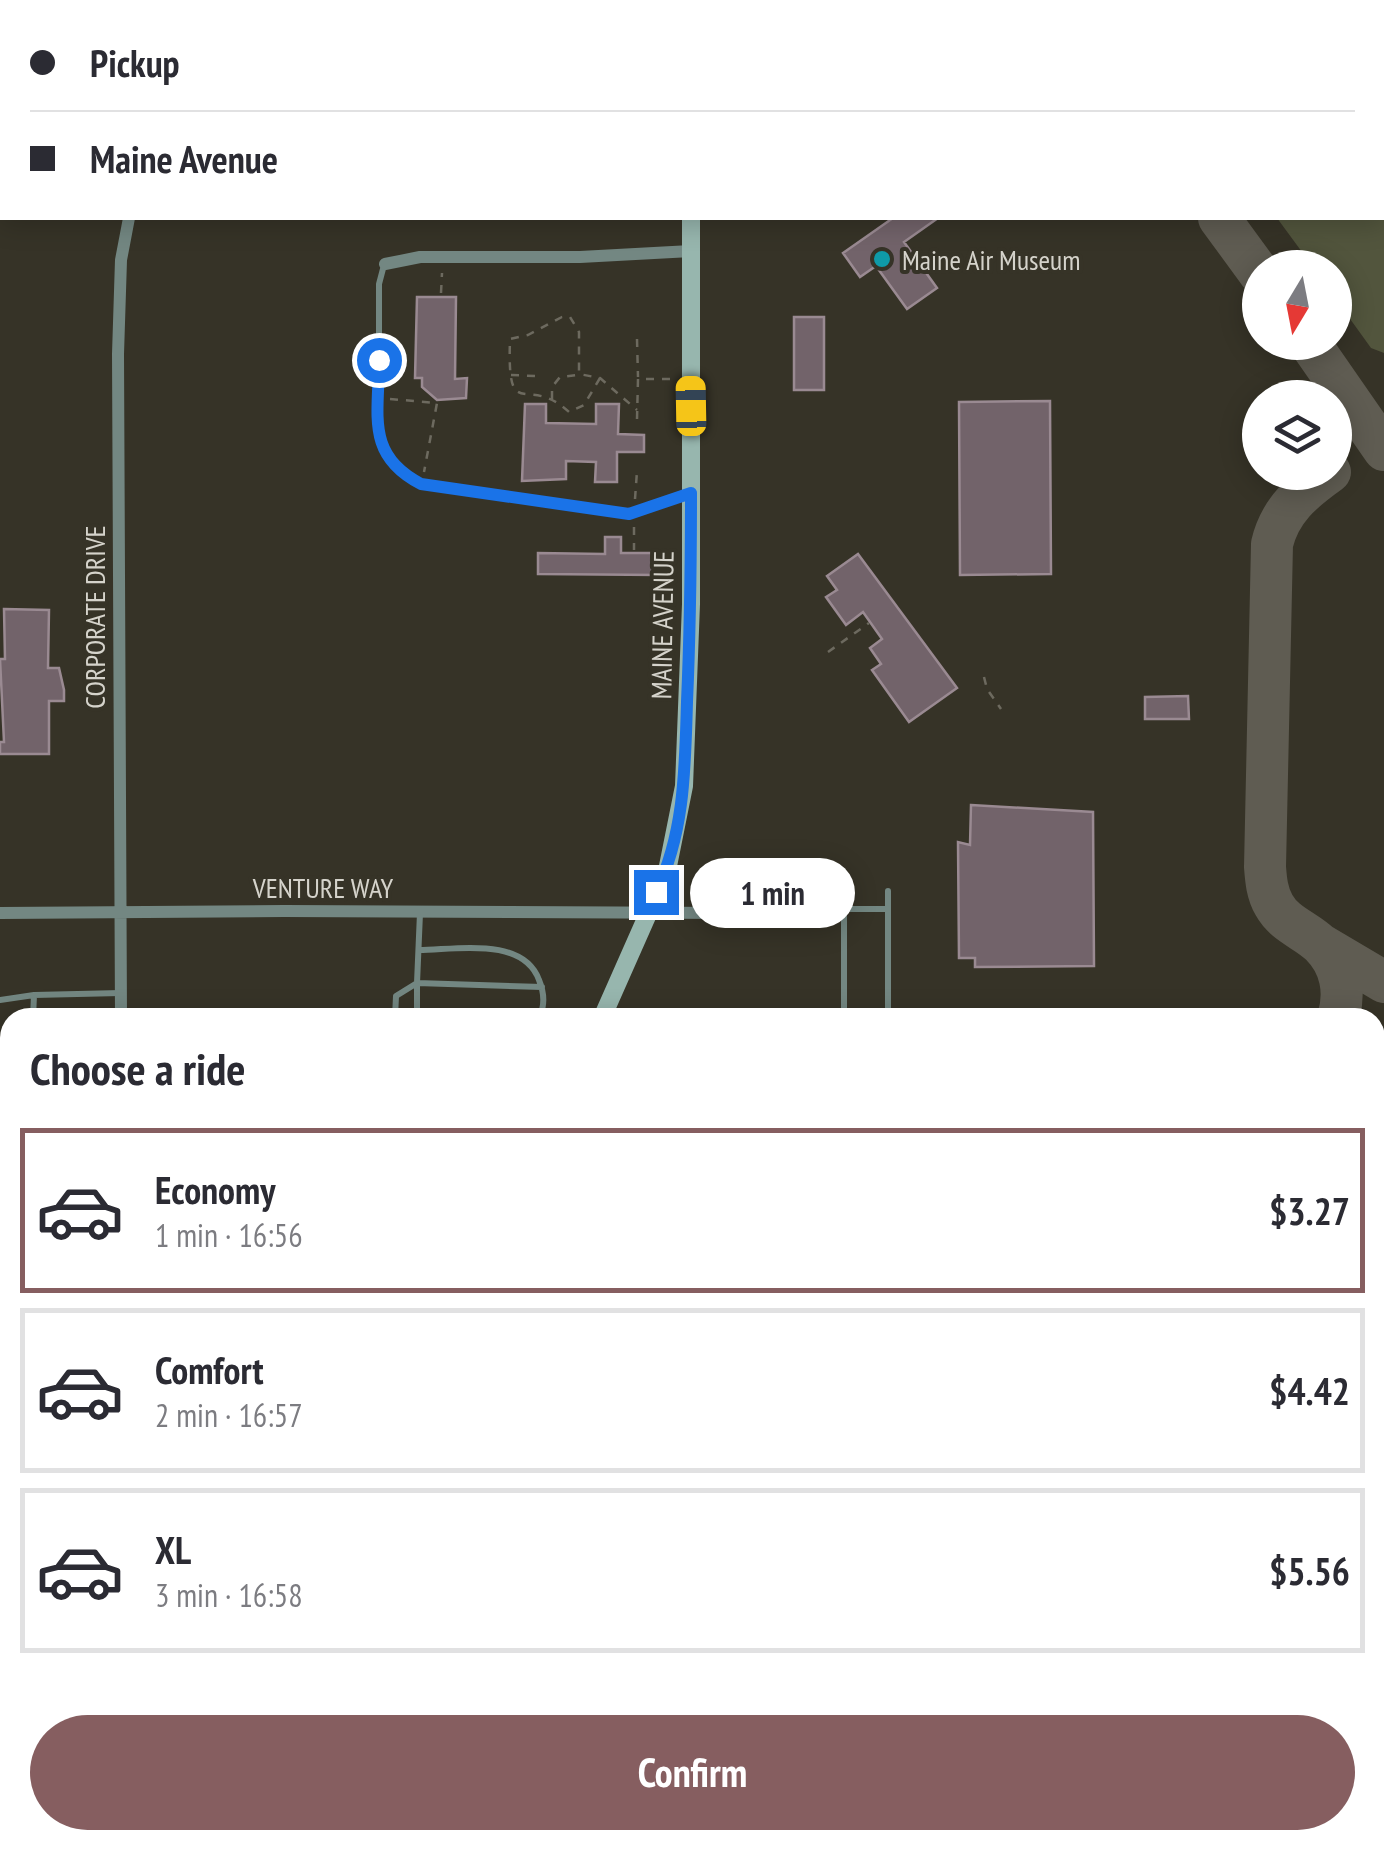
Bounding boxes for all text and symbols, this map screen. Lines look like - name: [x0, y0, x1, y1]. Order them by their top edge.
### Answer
- text: Pickup: [90, 38, 180, 87]
- text: Maine Avenue: [90, 134, 278, 183]
- place label: Maine Air Museum: [902, 241, 1080, 278]
- marker: Maine Air Museum: [871, 248, 893, 270]
- north arrow: [1242, 250, 1352, 360]
- map controls: [1242, 250, 1352, 490]
- route start: [357, 338, 402, 383]
- car: [675, 376, 707, 436]
- button: layers: [1242, 380, 1352, 490]
- street label: CORPORATE DRIVE: [76, 525, 113, 709]
- street label: MAINE AVENUE: [642, 550, 682, 700]
- callout: 1 min: [691, 857, 856, 927]
- street label: VENTURE WAY: [252, 869, 394, 906]
- route end: [634, 870, 679, 915]
- text: 1 min: [740, 872, 805, 914]
- text: Choose a ride: [30, 1039, 245, 1097]
- text: Economy: [155, 1165, 275, 1214]
- icon: car: [35, 1166, 125, 1256]
- text: $3.27: [1269, 1186, 1350, 1235]
- text: 1 min · 16:56: [155, 1214, 303, 1256]
- text: Comfort: [155, 1345, 264, 1394]
- icon: car: [35, 1346, 125, 1436]
- text: $4.42: [1269, 1366, 1350, 1415]
- text: 2 min · 16:57: [155, 1394, 303, 1436]
- text: XL: [155, 1525, 191, 1574]
- icon: car: [35, 1526, 125, 1616]
- text: $5.56: [1269, 1546, 1350, 1595]
- text: 3 min · 16:58: [155, 1574, 303, 1616]
- button: Confirm: [30, 1715, 1355, 1830]

